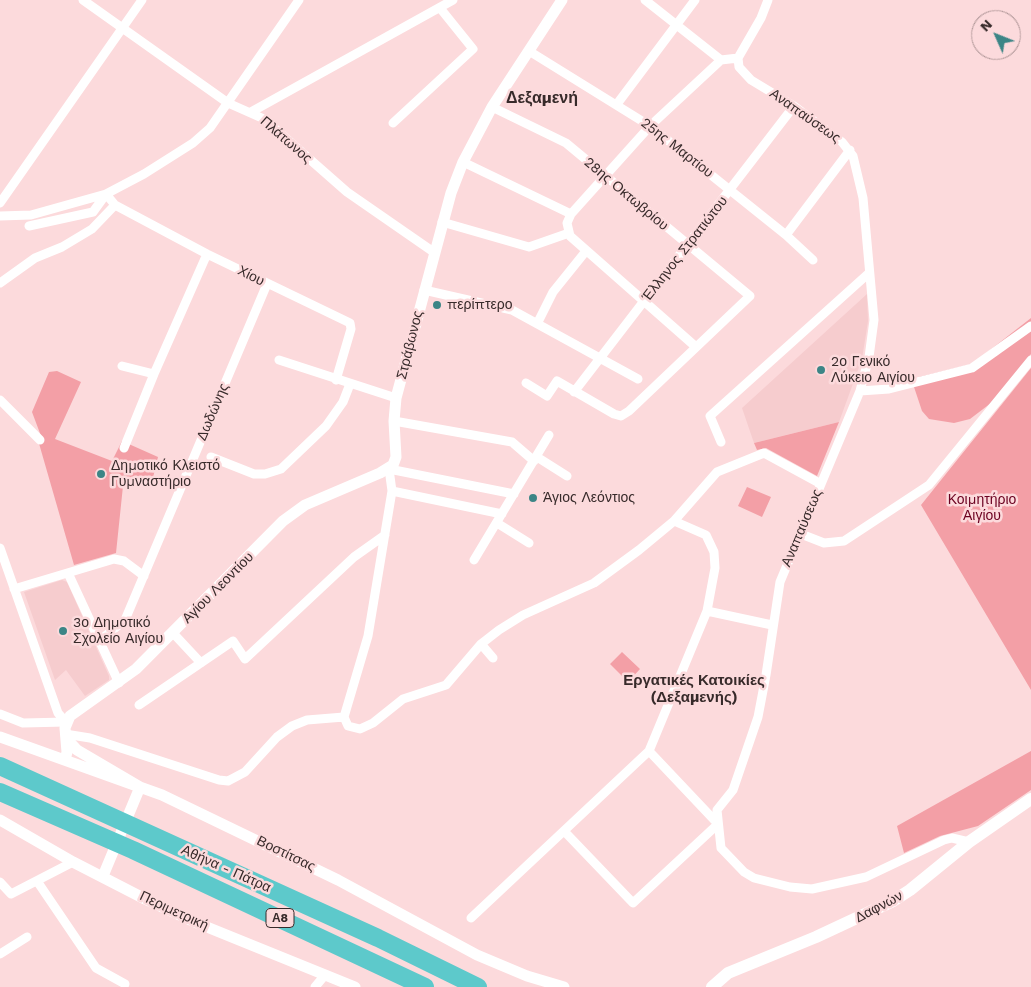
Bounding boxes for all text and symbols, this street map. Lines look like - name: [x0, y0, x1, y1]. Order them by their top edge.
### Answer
- north arrow: [971, 10, 1021, 60]
- text: N: [977, 16, 995, 35]
- street label: Αναπαύσεως: [766, 85, 844, 147]
- district label: Δεξαμενή: [506, 88, 578, 108]
- street label: Πλάτωνος: [257, 113, 315, 167]
- street label: 25ης Μαρτίου: [637, 115, 717, 181]
- street label: 28ης Οκτωβρίου: [580, 154, 672, 234]
- street label: Έλληνος Στρατιώτου: [639, 193, 731, 305]
- street label: Χίου: [235, 262, 267, 290]
- place label: περίπτερο: [447, 297, 512, 313]
- marker: περίπτερο: [431, 299, 443, 311]
- street label: Στράβωνος: [393, 309, 427, 381]
- place label: 2ο Γενικό Λύκειο Αιγίου: [831, 354, 915, 387]
- marker: 2ο Γενικό Λύκειο Αιγίου: [815, 364, 827, 376]
- street label: Δωδώνης: [193, 381, 233, 443]
- place label: Δημοτικό Κλειστό Γυμναστήριο: [111, 458, 220, 491]
- marker: Δημοτικό Κλειστό Γυμναστήριο: [95, 468, 107, 480]
- street label: Αναπαύσεως: [778, 487, 826, 569]
- place label: Άγιος Λεόντιος: [543, 490, 635, 506]
- marker: Άγιος Λεόντιος: [527, 492, 539, 504]
- park label: Κοιμητήριο Αιγίου: [948, 492, 1016, 524]
- street label: Αγίου Λεοντίου: [179, 549, 257, 627]
- place label: 3ο Δημοτικό Σχολείο Αιγίου: [73, 615, 163, 648]
- marker: 3ο Δημοτικό Σχολείο Αιγίου: [57, 625, 69, 637]
- district label: Εργατικές Κατοικίες (Δεξαμενής): [623, 672, 765, 707]
- street label: Βοστίτσας: [254, 833, 318, 875]
- street label: Αθήνα - Πάτρα: [179, 842, 273, 896]
- street label: Περιμετρική: [137, 888, 211, 934]
- street label: Δαφνών: [852, 888, 906, 926]
- road number: Α8: [266, 908, 294, 928]

